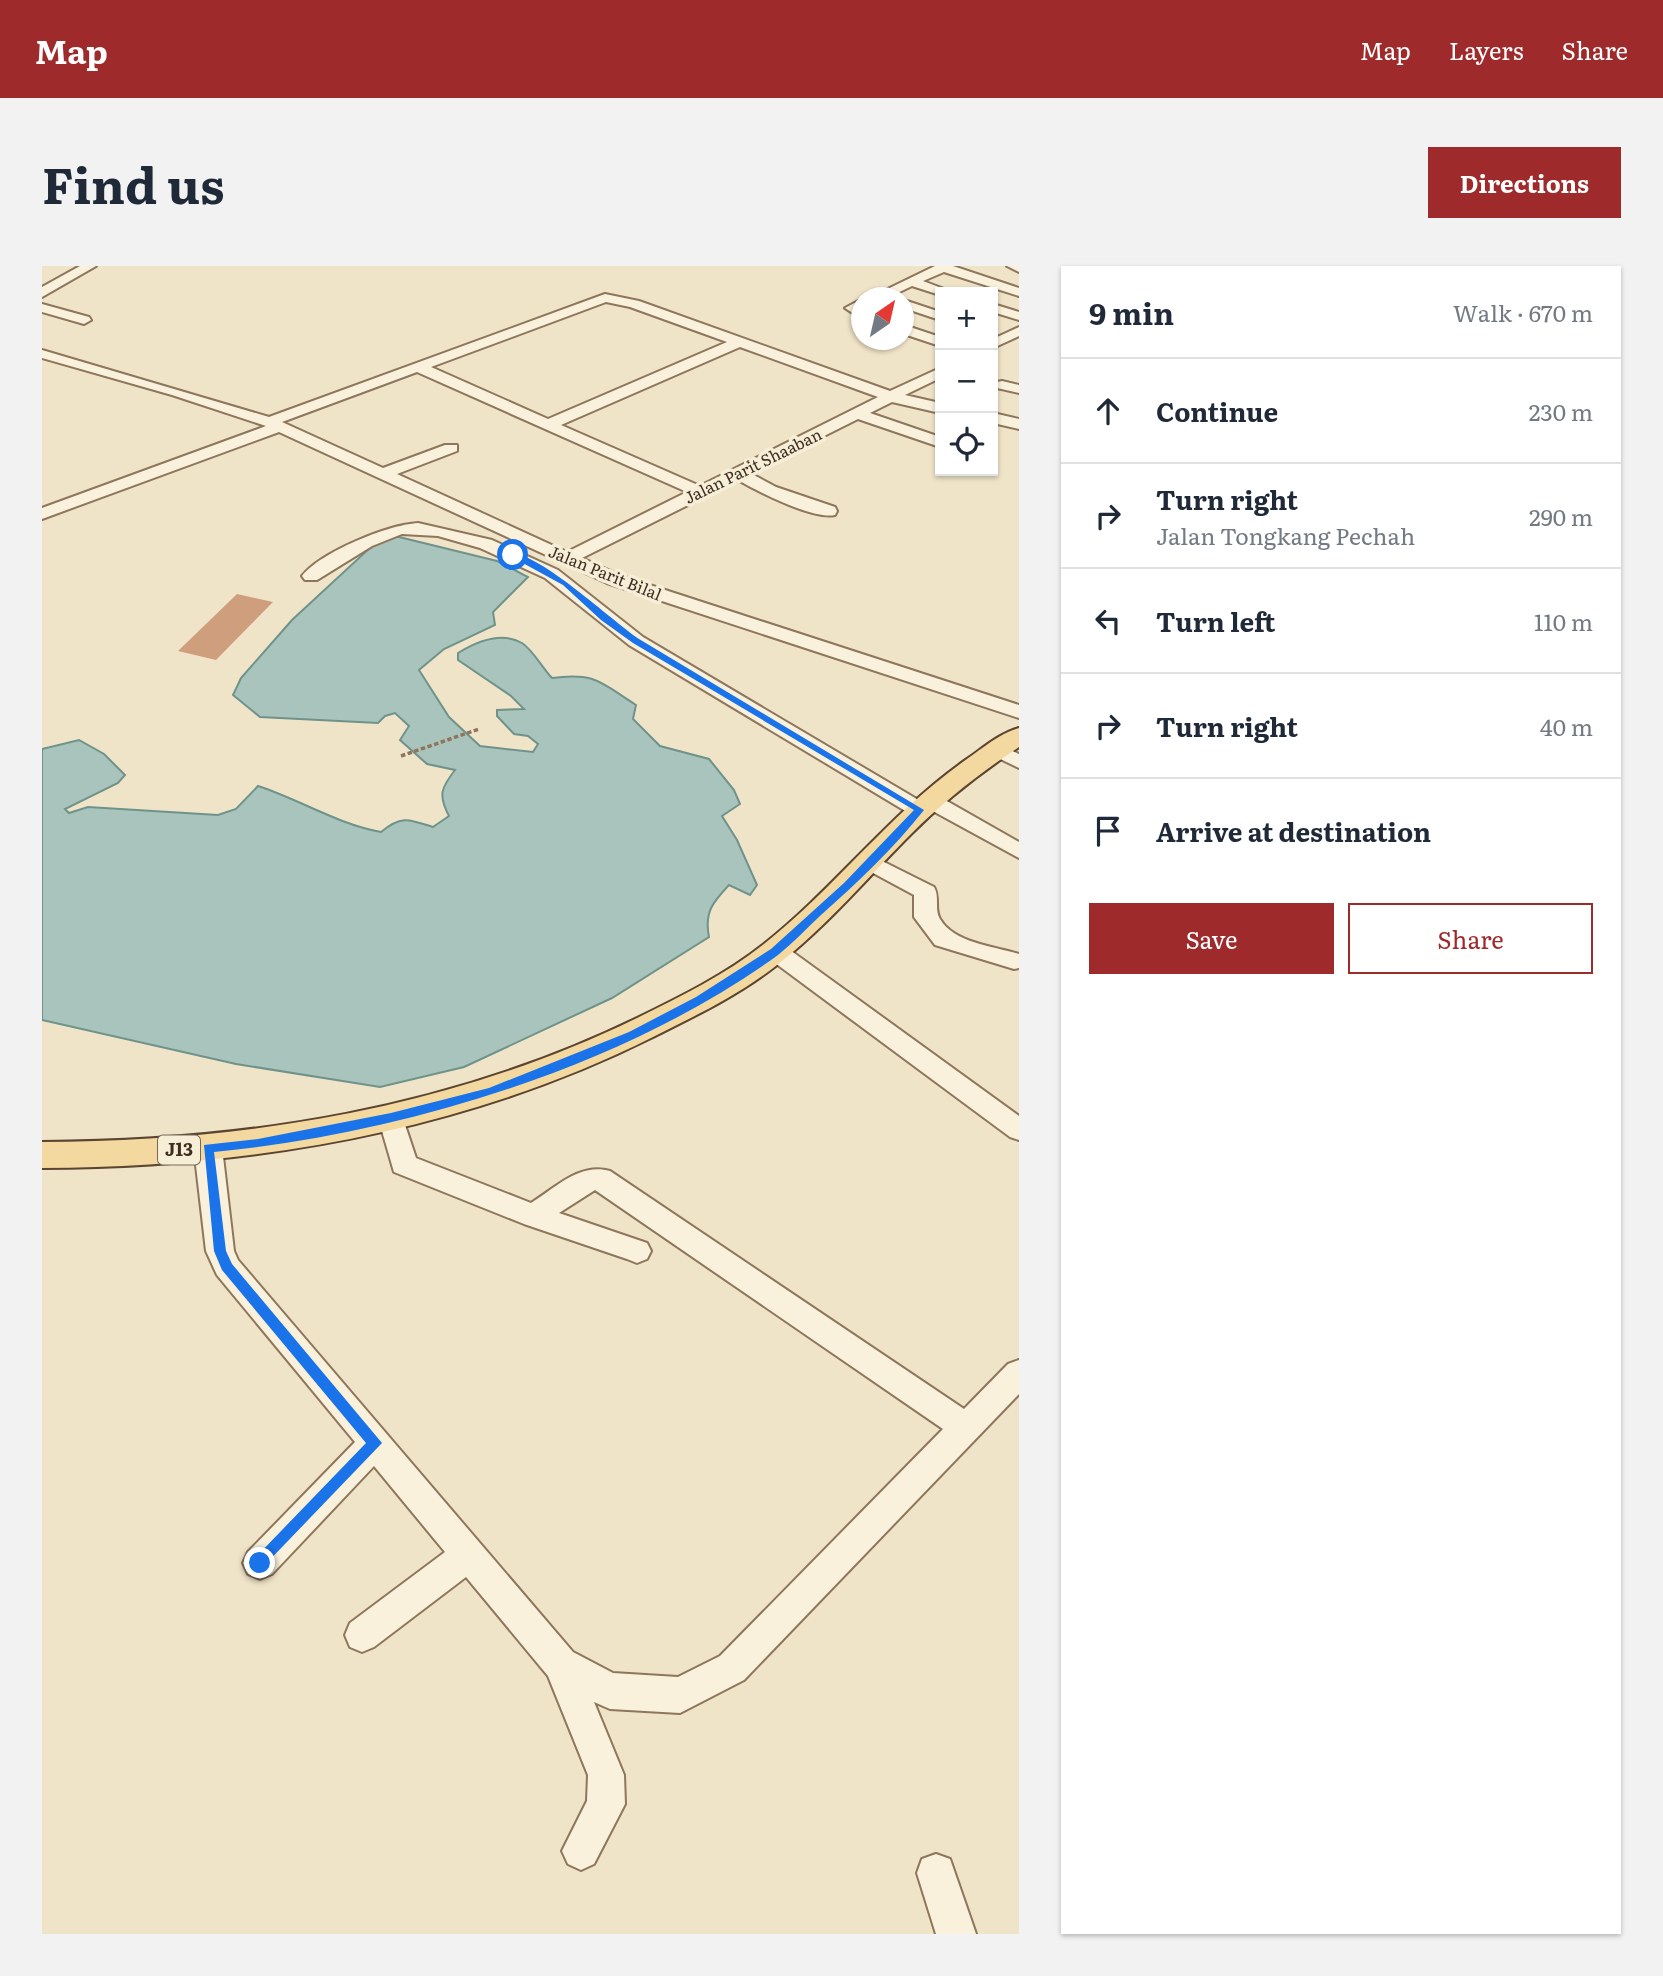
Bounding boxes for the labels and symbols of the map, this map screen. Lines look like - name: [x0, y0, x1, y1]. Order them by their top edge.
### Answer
- north arrow: [851, 287, 914, 350]
- street label: Jalan Parit Shaaban: [680, 421, 826, 509]
- street label: Jalan Parit Bilal: [545, 538, 665, 606]
- route start: [497, 539, 528, 570]
- road number: J13: [158, 1136, 200, 1164]
- route end: [244, 1547, 275, 1578]

